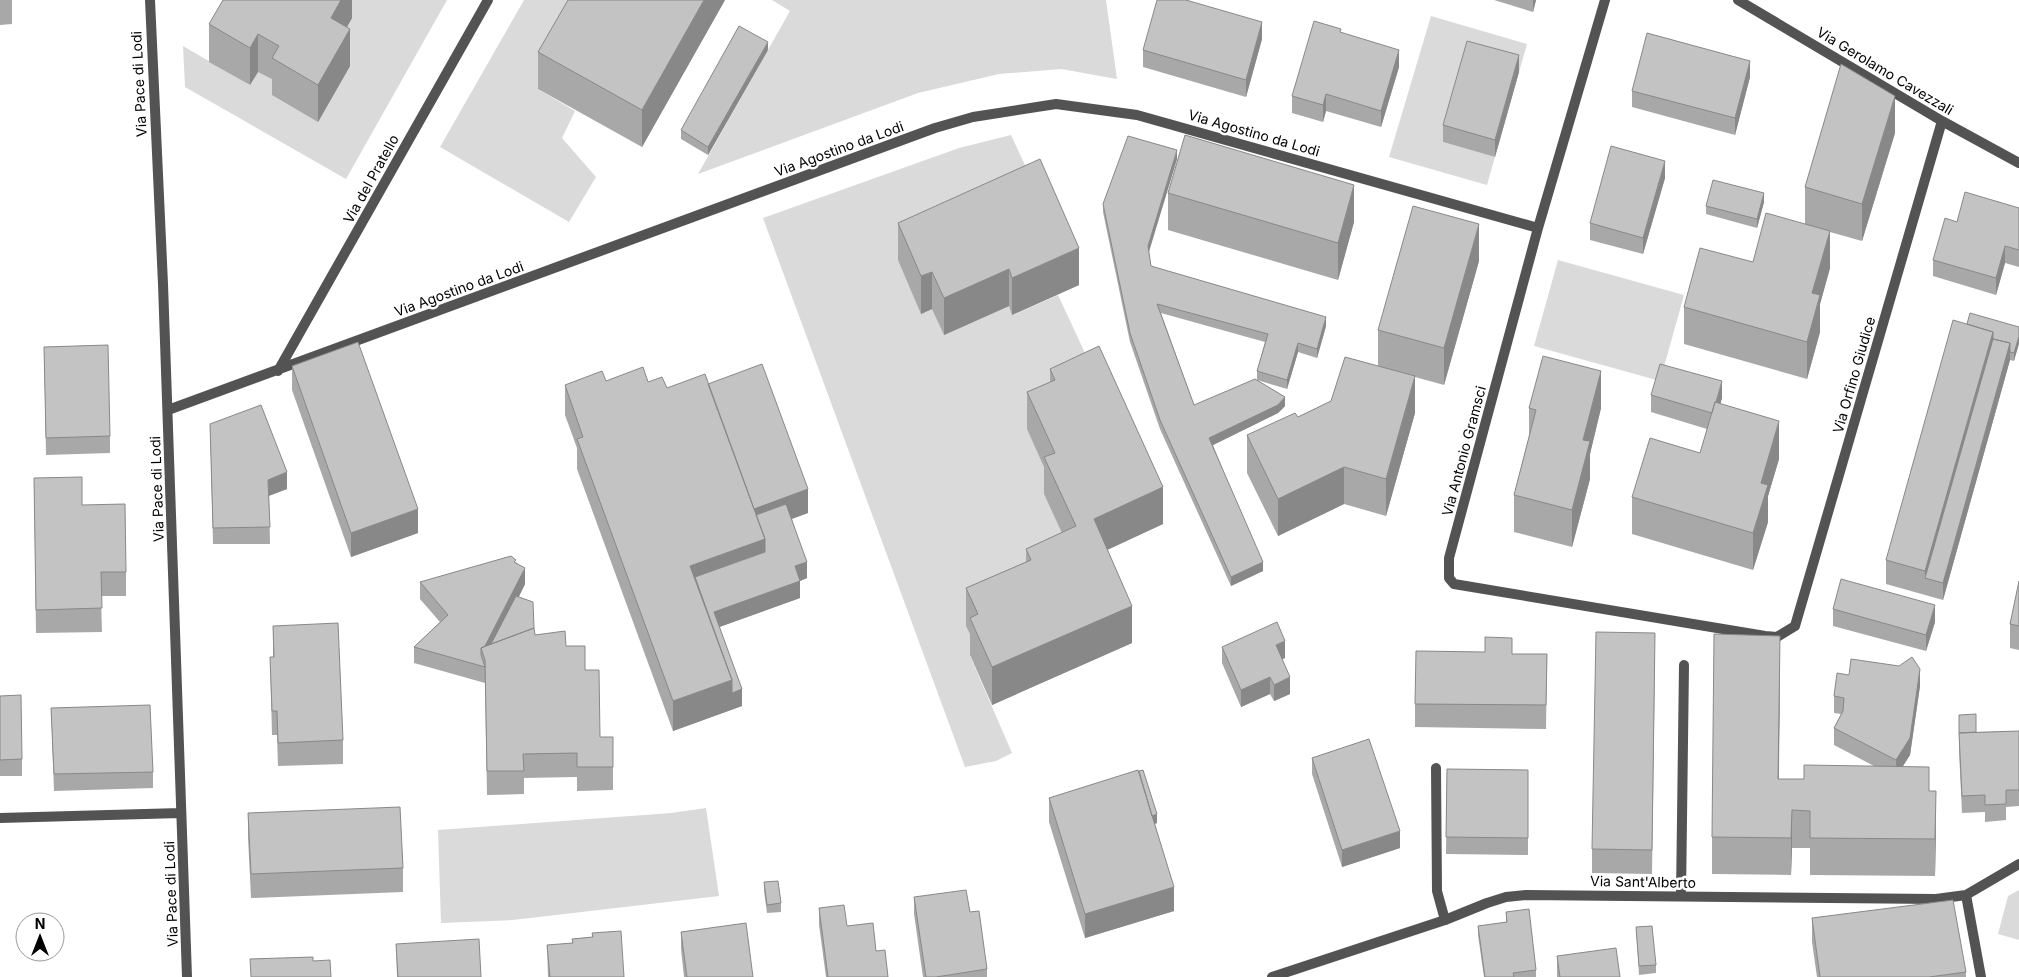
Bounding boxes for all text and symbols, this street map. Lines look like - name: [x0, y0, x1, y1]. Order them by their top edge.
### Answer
- street label: Via Gerolamo Cavezzali: [1814, 23, 1957, 118]
- street label: Via Pace di Lodi: [127, 31, 150, 137]
- street label: Via Agostino da Lodi: [1186, 106, 1322, 159]
- street label: Via Agostino da Lodi: [772, 117, 906, 180]
- street label: Via del Pratello: [339, 131, 402, 226]
- street label: Via Agostino da Lodi: [392, 257, 526, 320]
- street label: Via Orfino Giudice: [1829, 315, 1878, 435]
- street label: Via Antonio Gramsci: [1438, 384, 1489, 518]
- street label: Via Pace di Lodi: [146, 436, 167, 542]
- street label: Via Pace di Lodi: [160, 841, 181, 947]
- street label: Via Sant'Alberto: [1590, 872, 1696, 891]
- north arrow: [15, 912, 65, 962]
- text: N: [35, 915, 45, 932]

